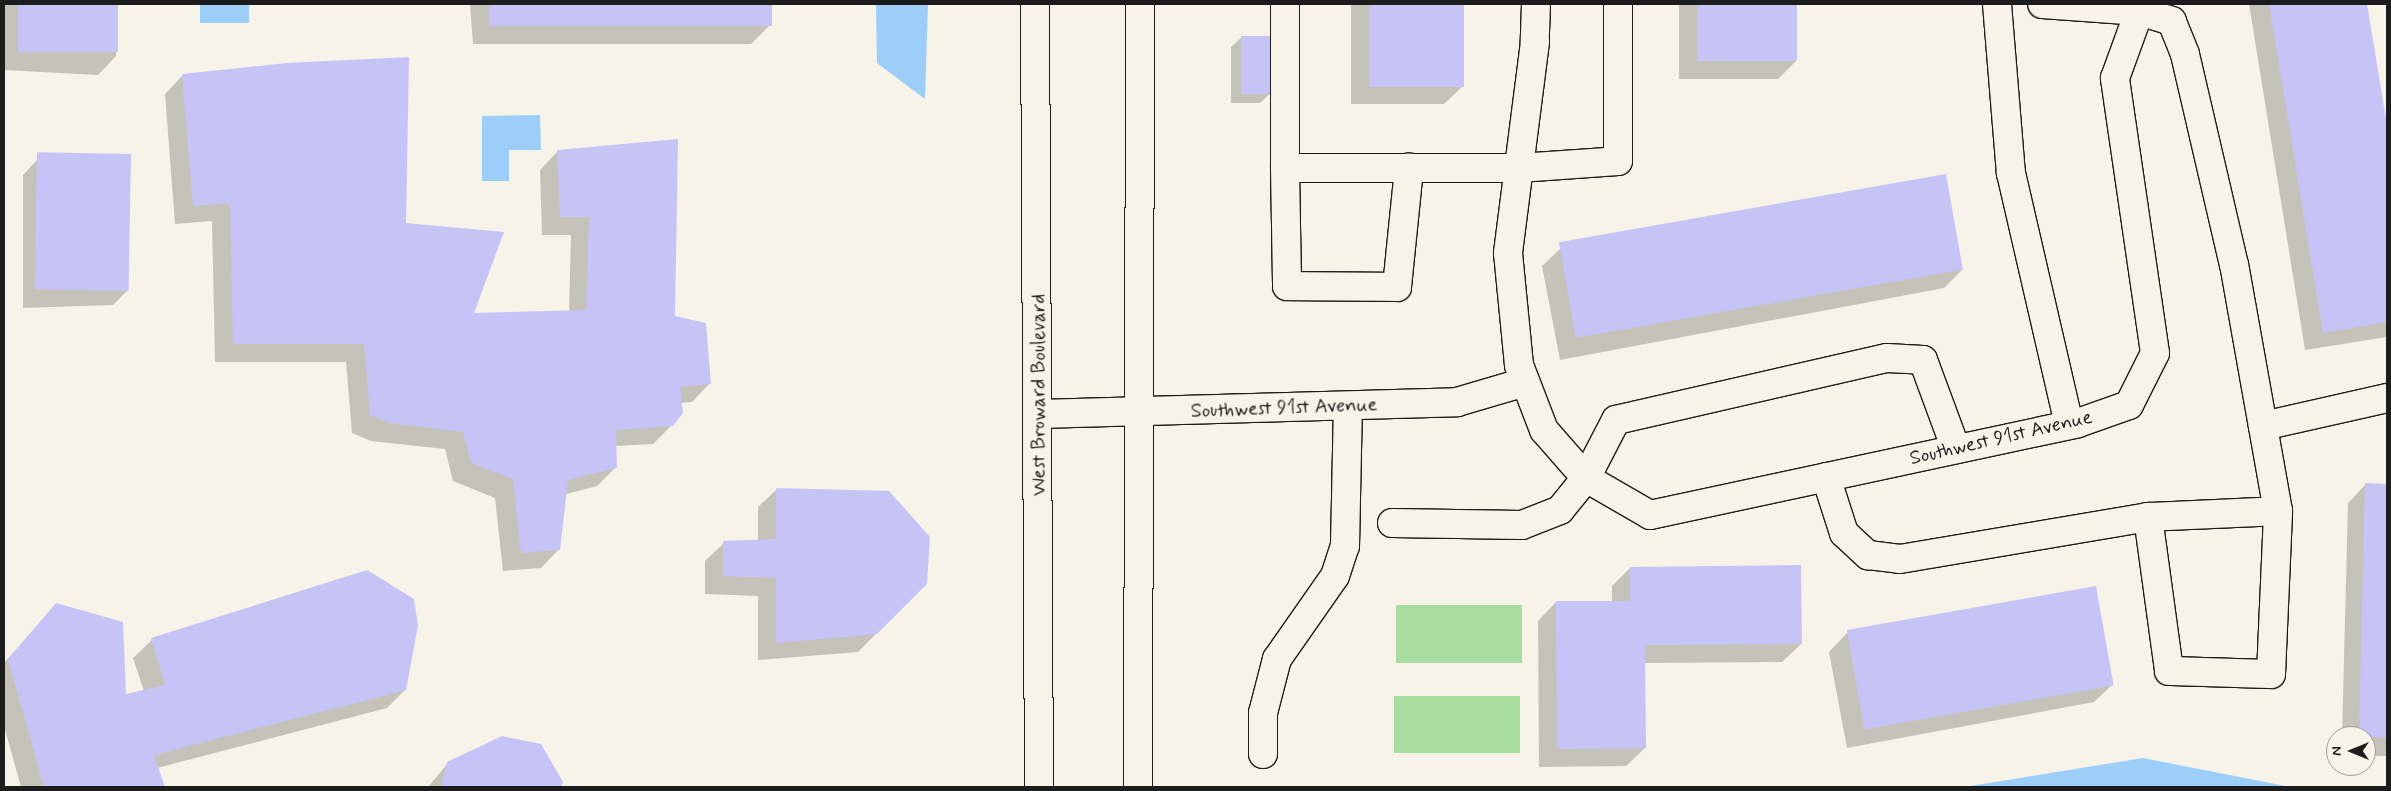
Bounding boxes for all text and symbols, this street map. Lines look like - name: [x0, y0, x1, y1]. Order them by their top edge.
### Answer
- street label: West Broward Boulevard: [1027, 294, 1051, 496]
- street label: Southwest 91st Avenue: [1190, 393, 1378, 423]
- street label: Southwest 91st Avenue: [1907, 405, 2095, 471]
- north arrow: [2326, 726, 2376, 776]
- text: N: [2328, 746, 2346, 756]

